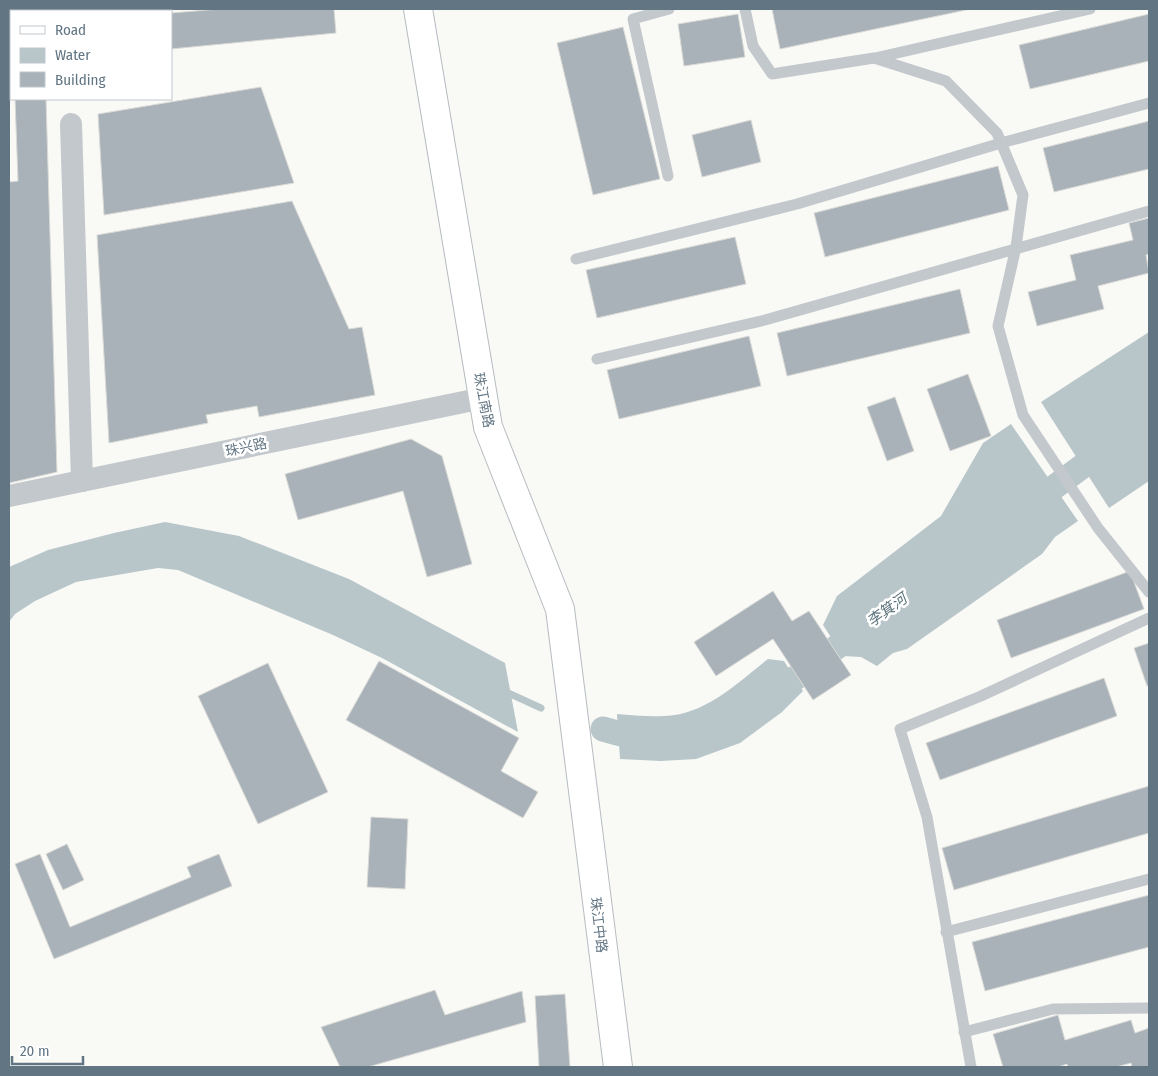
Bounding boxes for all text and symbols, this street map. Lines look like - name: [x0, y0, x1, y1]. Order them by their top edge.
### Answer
- legend: [10, 10, 172, 100]
- text: Road: [55, 21, 86, 39]
- text: Water: [55, 46, 91, 64]
- text: Building: [55, 71, 106, 89]
- street label: 珠江南路: [470, 371, 497, 429]
- street label: 珠兴路: [224, 435, 268, 460]
- water label: 李箕河: [864, 588, 913, 631]
- street label: 珠江中路: [587, 896, 610, 954]
- scale bar: [12, 1034, 84, 1066]
- text: 20 m: [20, 1042, 50, 1060]

